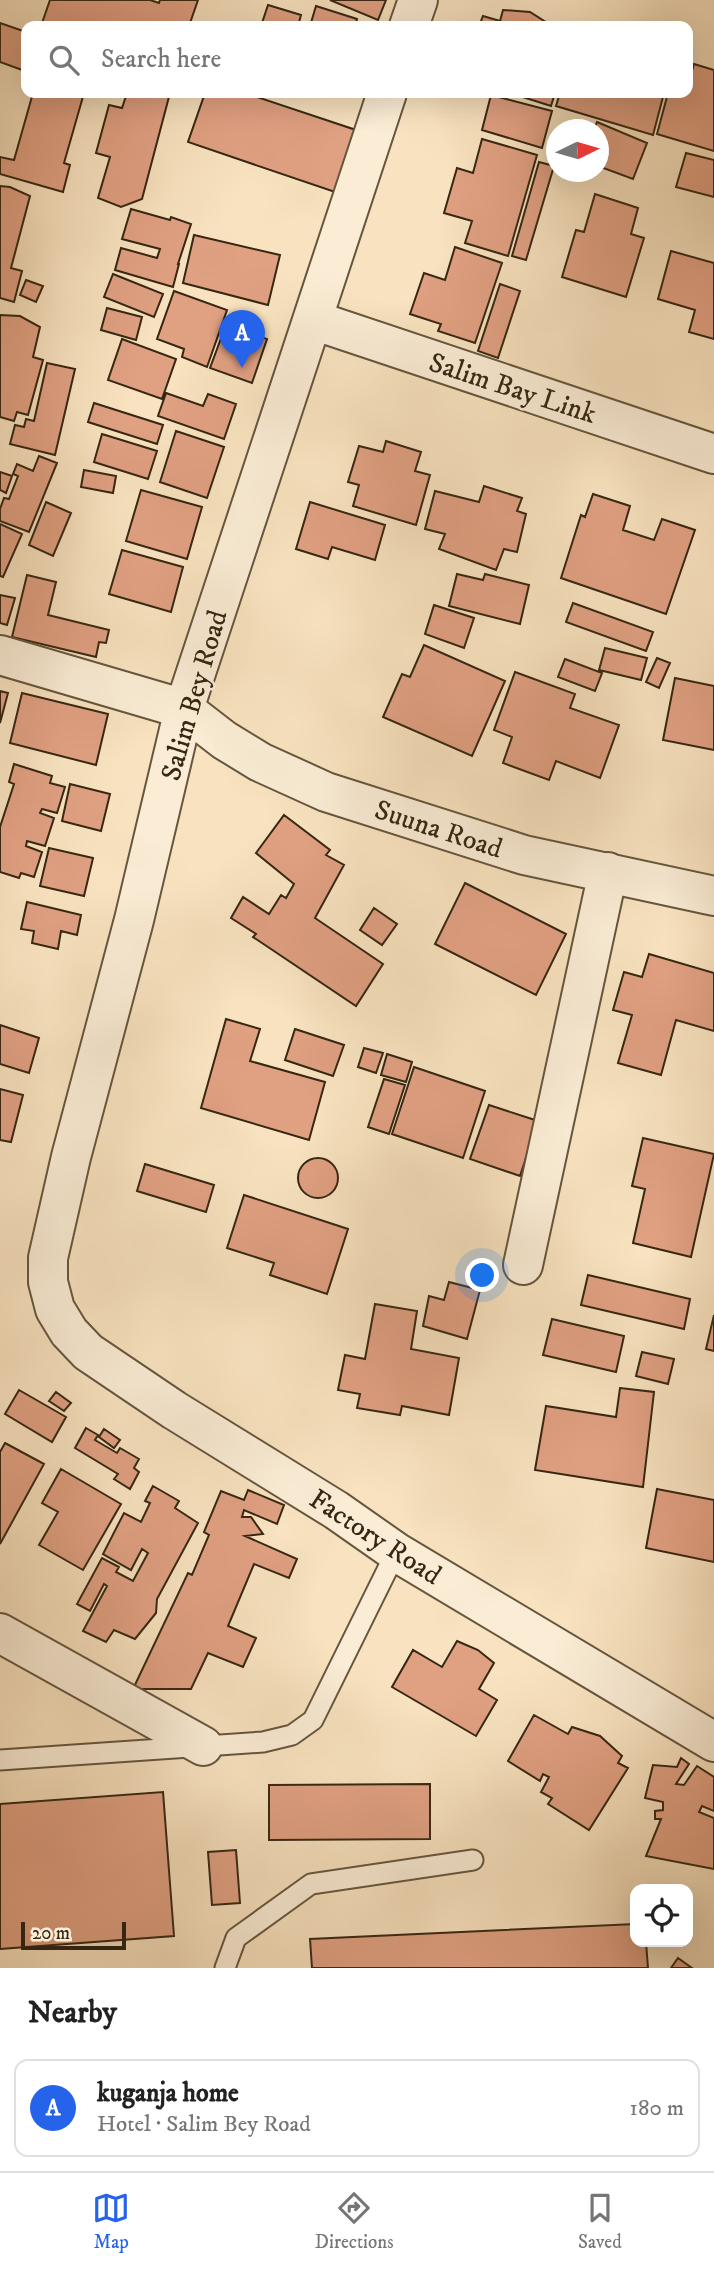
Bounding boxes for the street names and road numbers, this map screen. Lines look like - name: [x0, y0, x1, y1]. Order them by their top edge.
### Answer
- street label: Salim Bay Link: [424, 345, 601, 432]
- street label: Salim Bey Road: [153, 606, 236, 785]
- street label: Suuna Road: [370, 792, 507, 867]
- street label: Factory Road: [303, 1482, 448, 1593]

